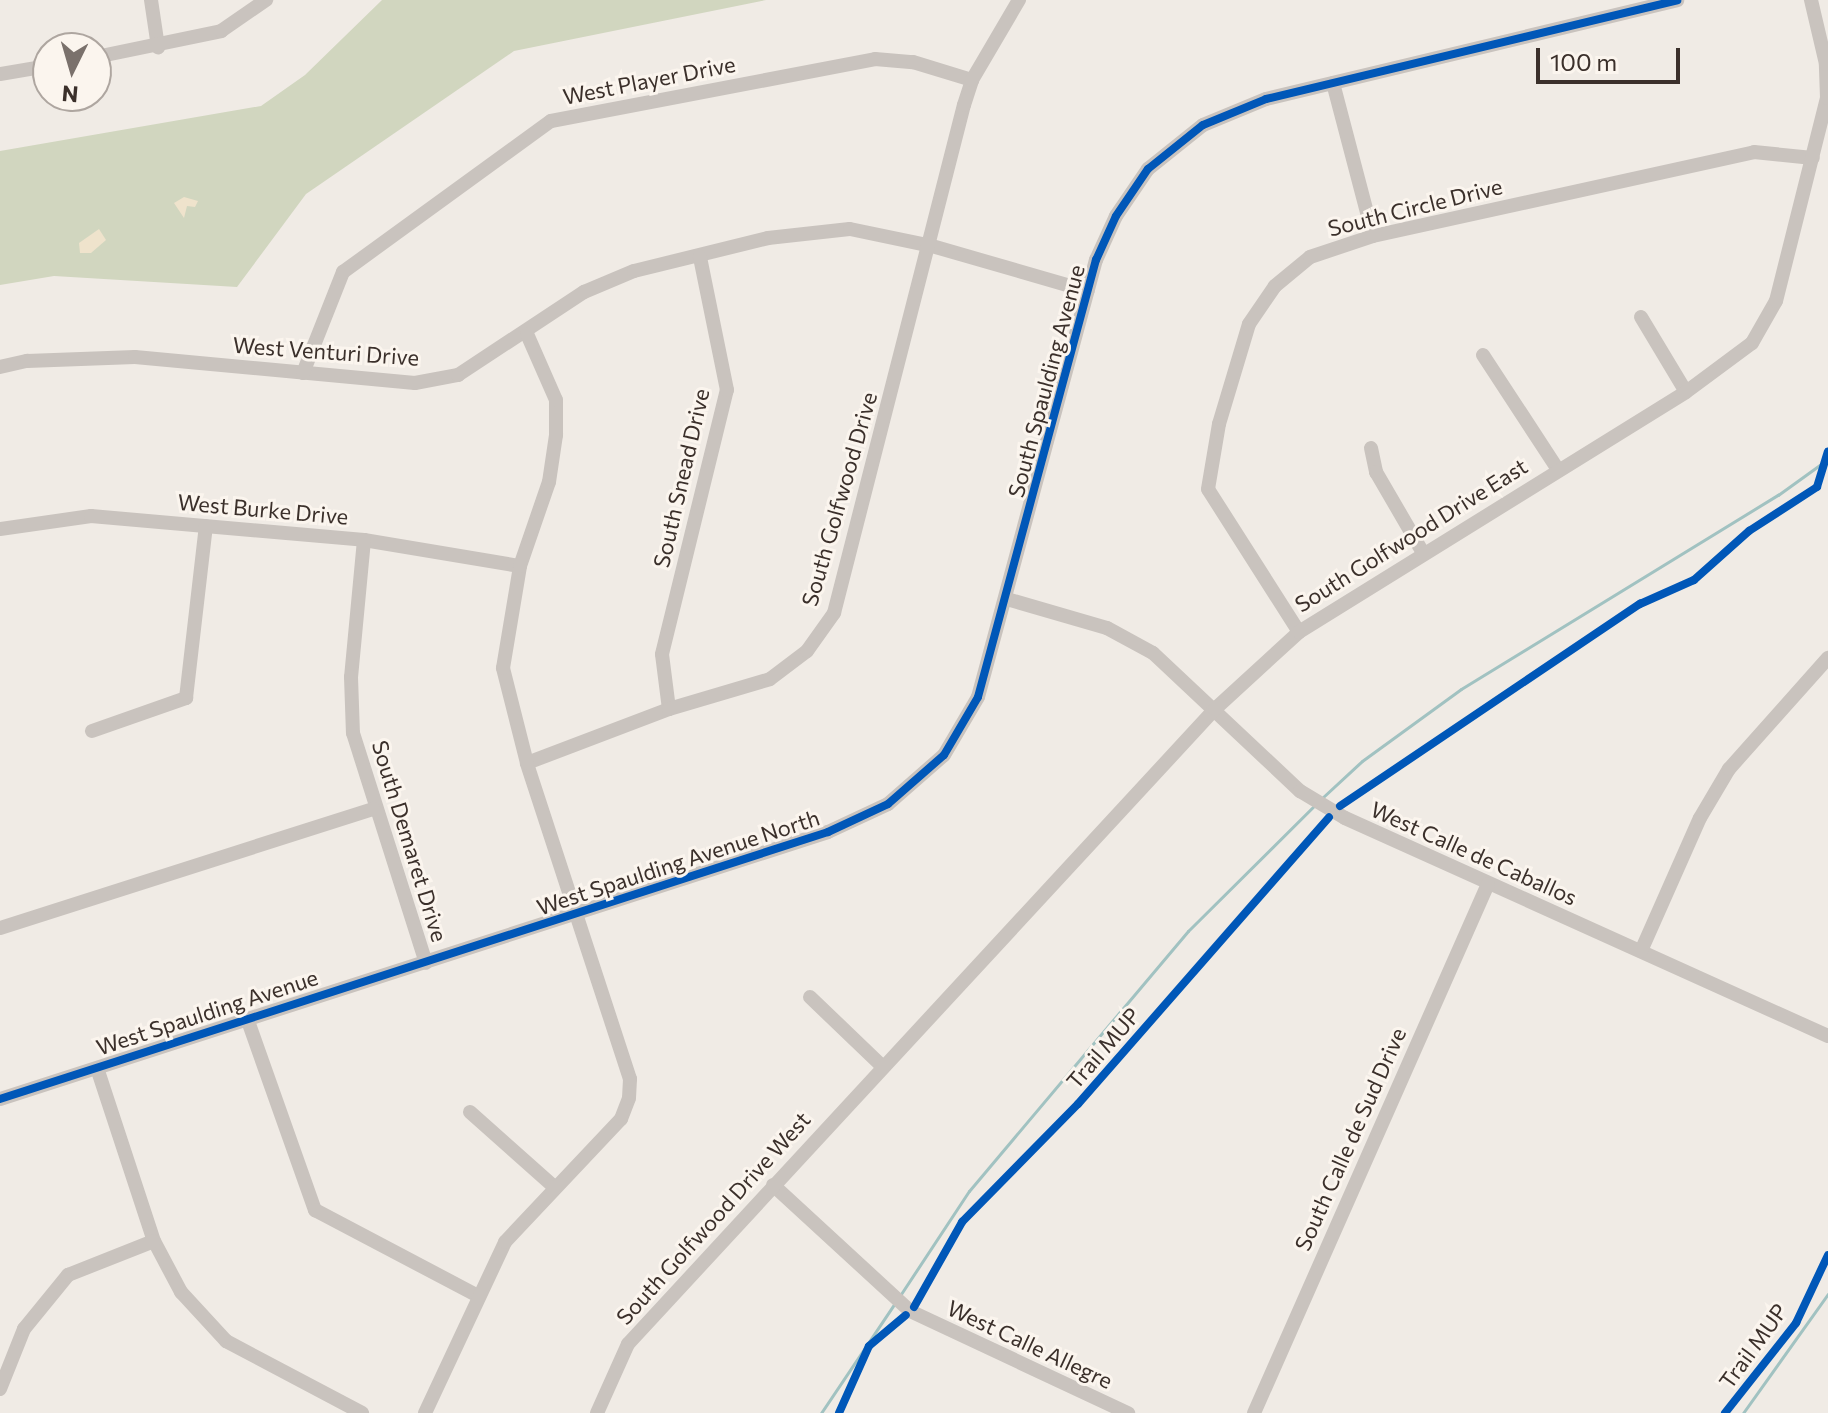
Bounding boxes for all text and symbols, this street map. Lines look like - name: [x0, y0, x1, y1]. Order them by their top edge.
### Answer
- north arrow: [32, 32, 112, 112]
- scale bar: [1540, 32, 1684, 82]
- text: 100 m: [1550, 47, 1617, 76]
- street label: West Player Drive: [561, 50, 737, 110]
- text: N: [61, 80, 79, 109]
- street label: South Circle Drive: [1325, 173, 1505, 241]
- street label: South Spaulding Avenue: [1002, 262, 1090, 500]
- street label: West Venturi Drive: [232, 331, 420, 371]
- street label: South Snead Drive: [648, 386, 714, 570]
- street label: South Golfwood Drive: [796, 389, 882, 609]
- street label: South Golfwood Drive East: [1290, 453, 1532, 617]
- street label: West Burke Drive: [176, 488, 350, 530]
- street label: South Demaret Drive: [367, 737, 453, 945]
- street label: West Calle de Caballos: [1367, 796, 1581, 910]
- street label: West Spaulding Avenue North: [533, 804, 823, 920]
- street label: West Spaulding Avenue: [93, 964, 321, 1060]
- street label: Trail MUP: [1061, 1002, 1145, 1094]
- street label: South Calle de Sud Drive: [1289, 1023, 1411, 1255]
- street label: South Golfwood Drive West: [611, 1106, 815, 1330]
- street label: West Calle Allegre: [943, 1294, 1117, 1394]
- street label: Trail MUP: [1713, 1298, 1793, 1394]

